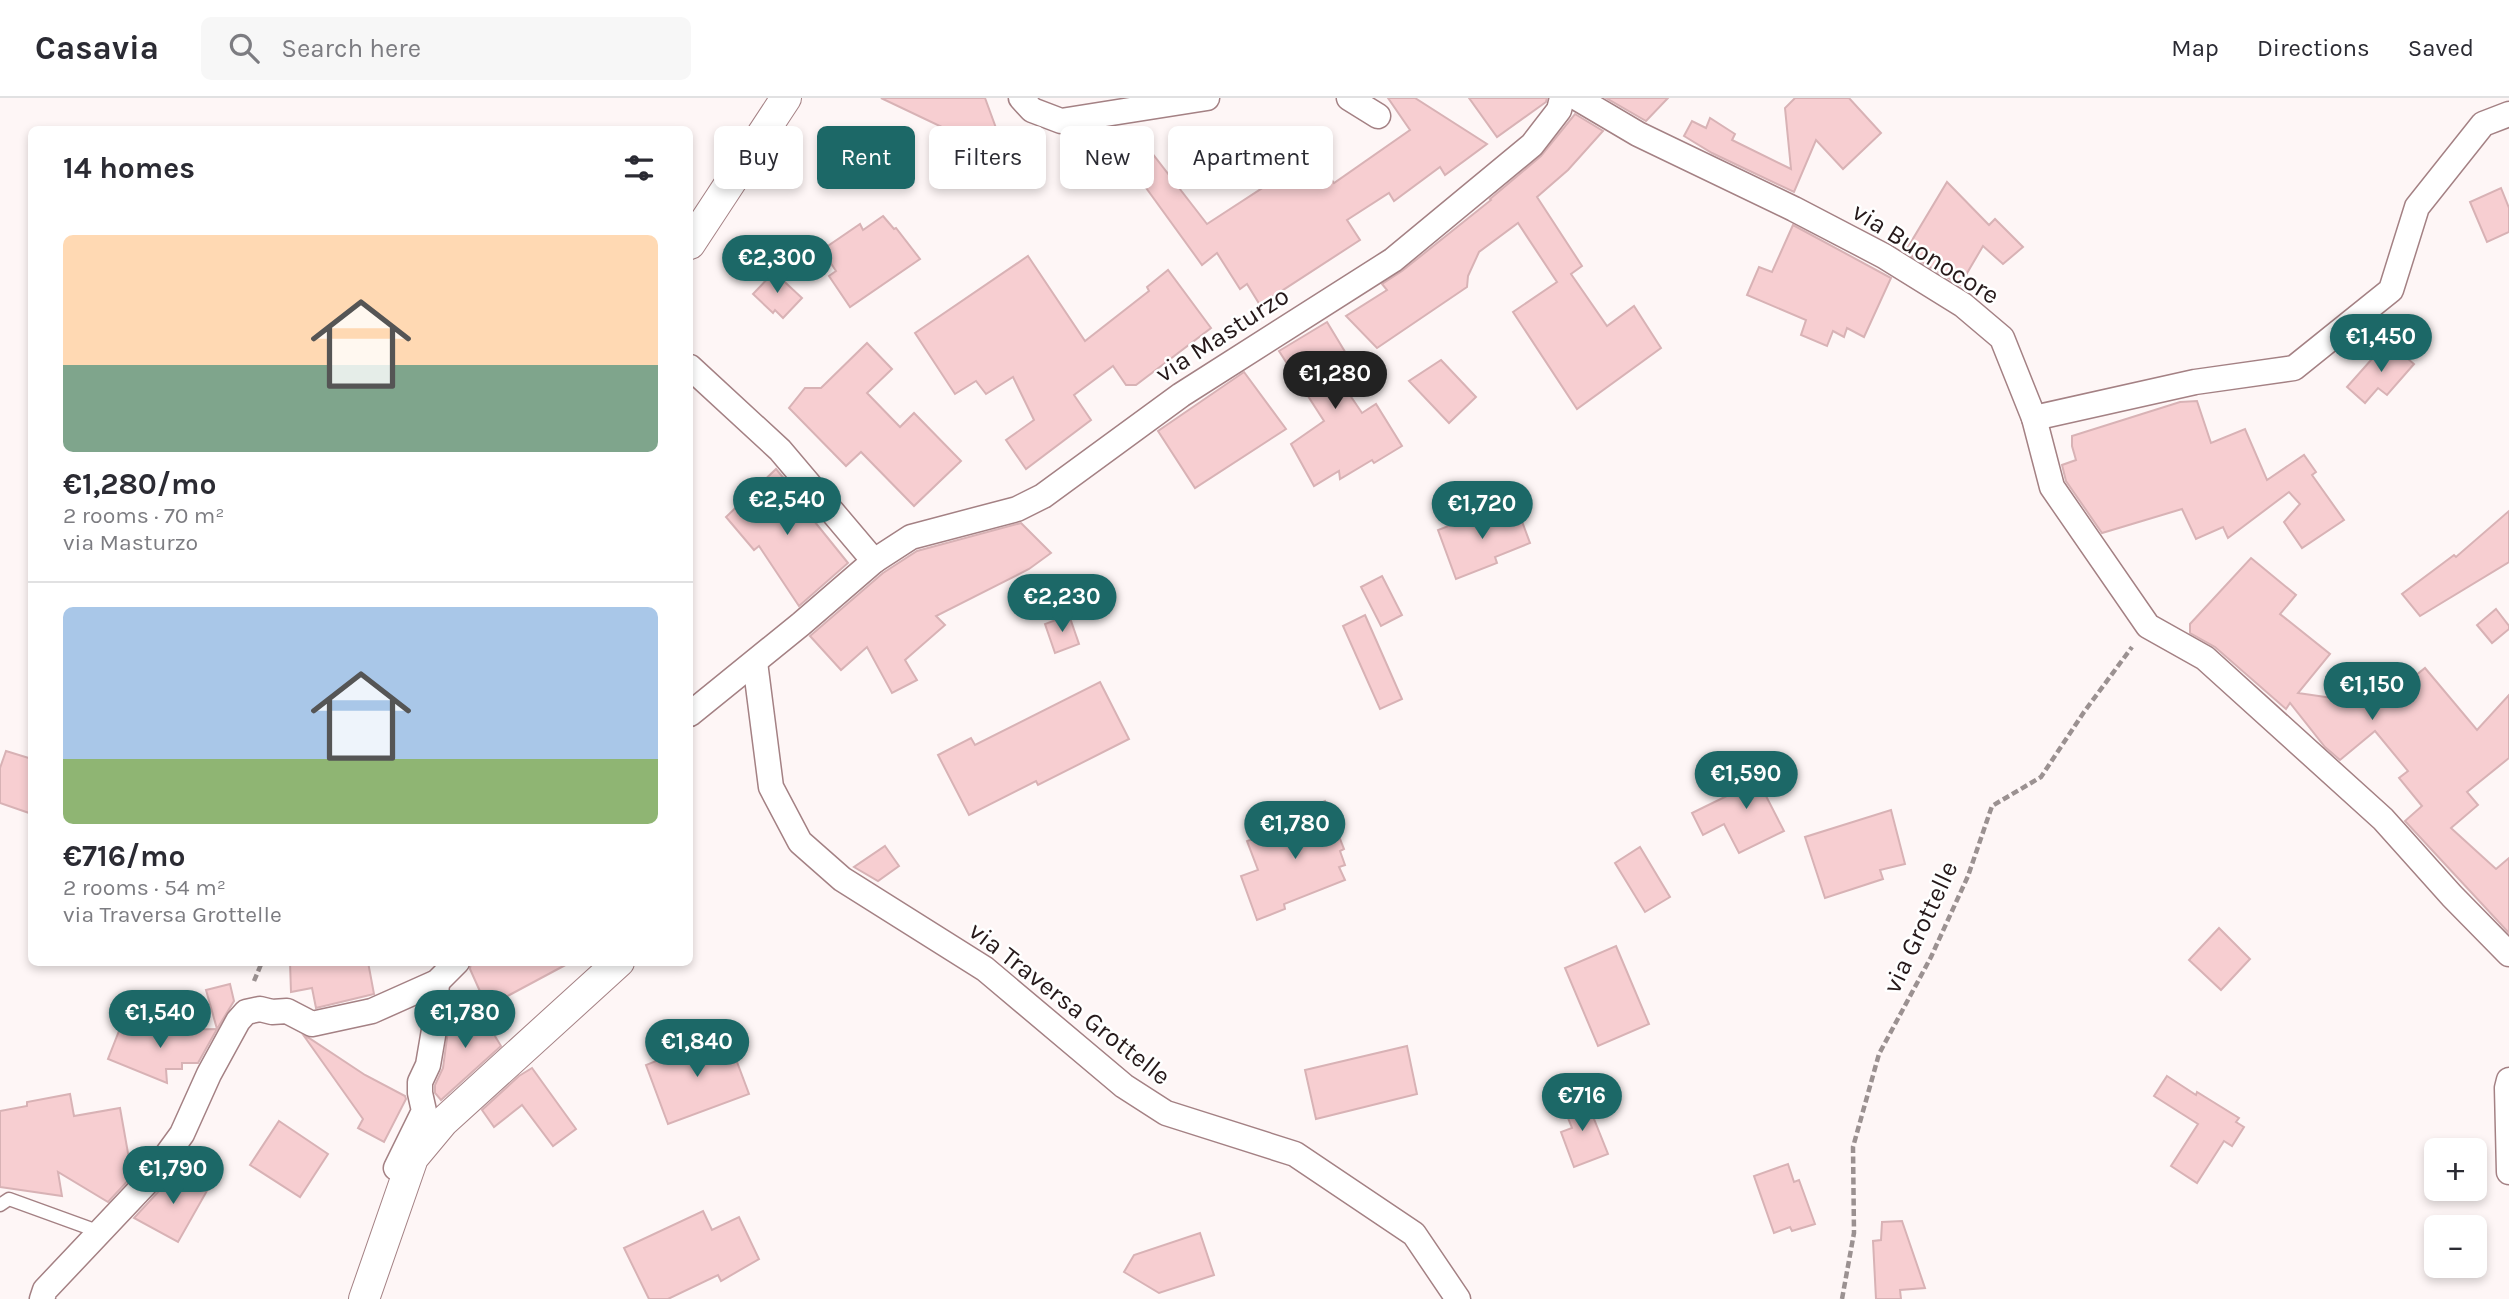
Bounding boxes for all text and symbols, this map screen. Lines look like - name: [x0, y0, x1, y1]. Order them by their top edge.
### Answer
- search box: [201, 17, 691, 80]
- text: Casavia: [35, 29, 159, 67]
- icon: search: [225, 29, 263, 67]
- text: Search here: [281, 33, 421, 64]
- text: Map: [2171, 34, 2219, 62]
- text: Directions: [2257, 34, 2370, 62]
- text: Saved: [2408, 34, 2474, 62]
- chip: Buy: [714, 126, 803, 189]
- chip: Rent: [817, 126, 915, 189]
- chip: Filters: [929, 126, 1046, 189]
- chip: New: [1060, 126, 1154, 189]
- chip: Apartment: [1168, 126, 1333, 189]
- icon: filters: [620, 149, 658, 187]
- text: 14 homes: [63, 150, 195, 186]
- street label: via Buonocore: [1846, 196, 2005, 311]
- pin: €2,300: [720, 236, 834, 295]
- text: €2,300: [738, 244, 816, 271]
- street label: via Masturzo: [1150, 280, 1295, 389]
- icon: home: [298, 281, 424, 407]
- pin: €1,450: [2324, 314, 2438, 374]
- text: €1,450: [2346, 323, 2416, 350]
- pin: €1,280: [1278, 352, 1392, 411]
- text: €1,280: [1299, 360, 1371, 387]
- text: €1,280/mo: [63, 466, 216, 502]
- pin: €2,540: [730, 478, 844, 537]
- pin: €1,720: [1425, 482, 1539, 541]
- text: €2,540: [749, 486, 825, 513]
- text: €1,720: [1448, 490, 1516, 517]
- text: 2 rooms · 70 m²: [63, 502, 225, 529]
- text: via Masturzo: [63, 529, 198, 556]
- pin: €2,230: [1005, 574, 1119, 634]
- text: €2,230: [1023, 583, 1101, 610]
- icon: home: [298, 653, 424, 779]
- pin: €1,150: [2315, 662, 2429, 722]
- text: €1,150: [2340, 671, 2404, 698]
- pin: €1,590: [1689, 752, 1803, 811]
- text: €1,590: [1711, 760, 1781, 787]
- pin: €1,780: [1238, 802, 1352, 861]
- text: €1,780: [1260, 810, 1330, 837]
- text: €716/mo: [63, 838, 185, 874]
- street label: via Grottelle: [1876, 856, 1965, 998]
- text: 2 rooms · 54 m²: [63, 874, 226, 901]
- text: via Traversa Grottelle: [63, 901, 282, 928]
- street label: via Traversa Grottelle: [963, 915, 1177, 1092]
- pin: €1,540: [103, 990, 217, 1050]
- pin: €1,780: [408, 990, 522, 1050]
- text: €1,540: [125, 999, 195, 1026]
- text: €1,780: [430, 999, 500, 1026]
- pin: €1,840: [640, 1020, 754, 1079]
- text: €1,840: [661, 1028, 733, 1055]
- pin: €716: [1541, 1074, 1623, 1133]
- text: €716: [1558, 1082, 1606, 1109]
- map controls: [2424, 1138, 2487, 1278]
- button: +: [2424, 1138, 2487, 1201]
- pin: €1,790: [116, 1146, 230, 1206]
- text: €1,790: [139, 1155, 207, 1182]
- button: −: [2424, 1215, 2487, 1278]

